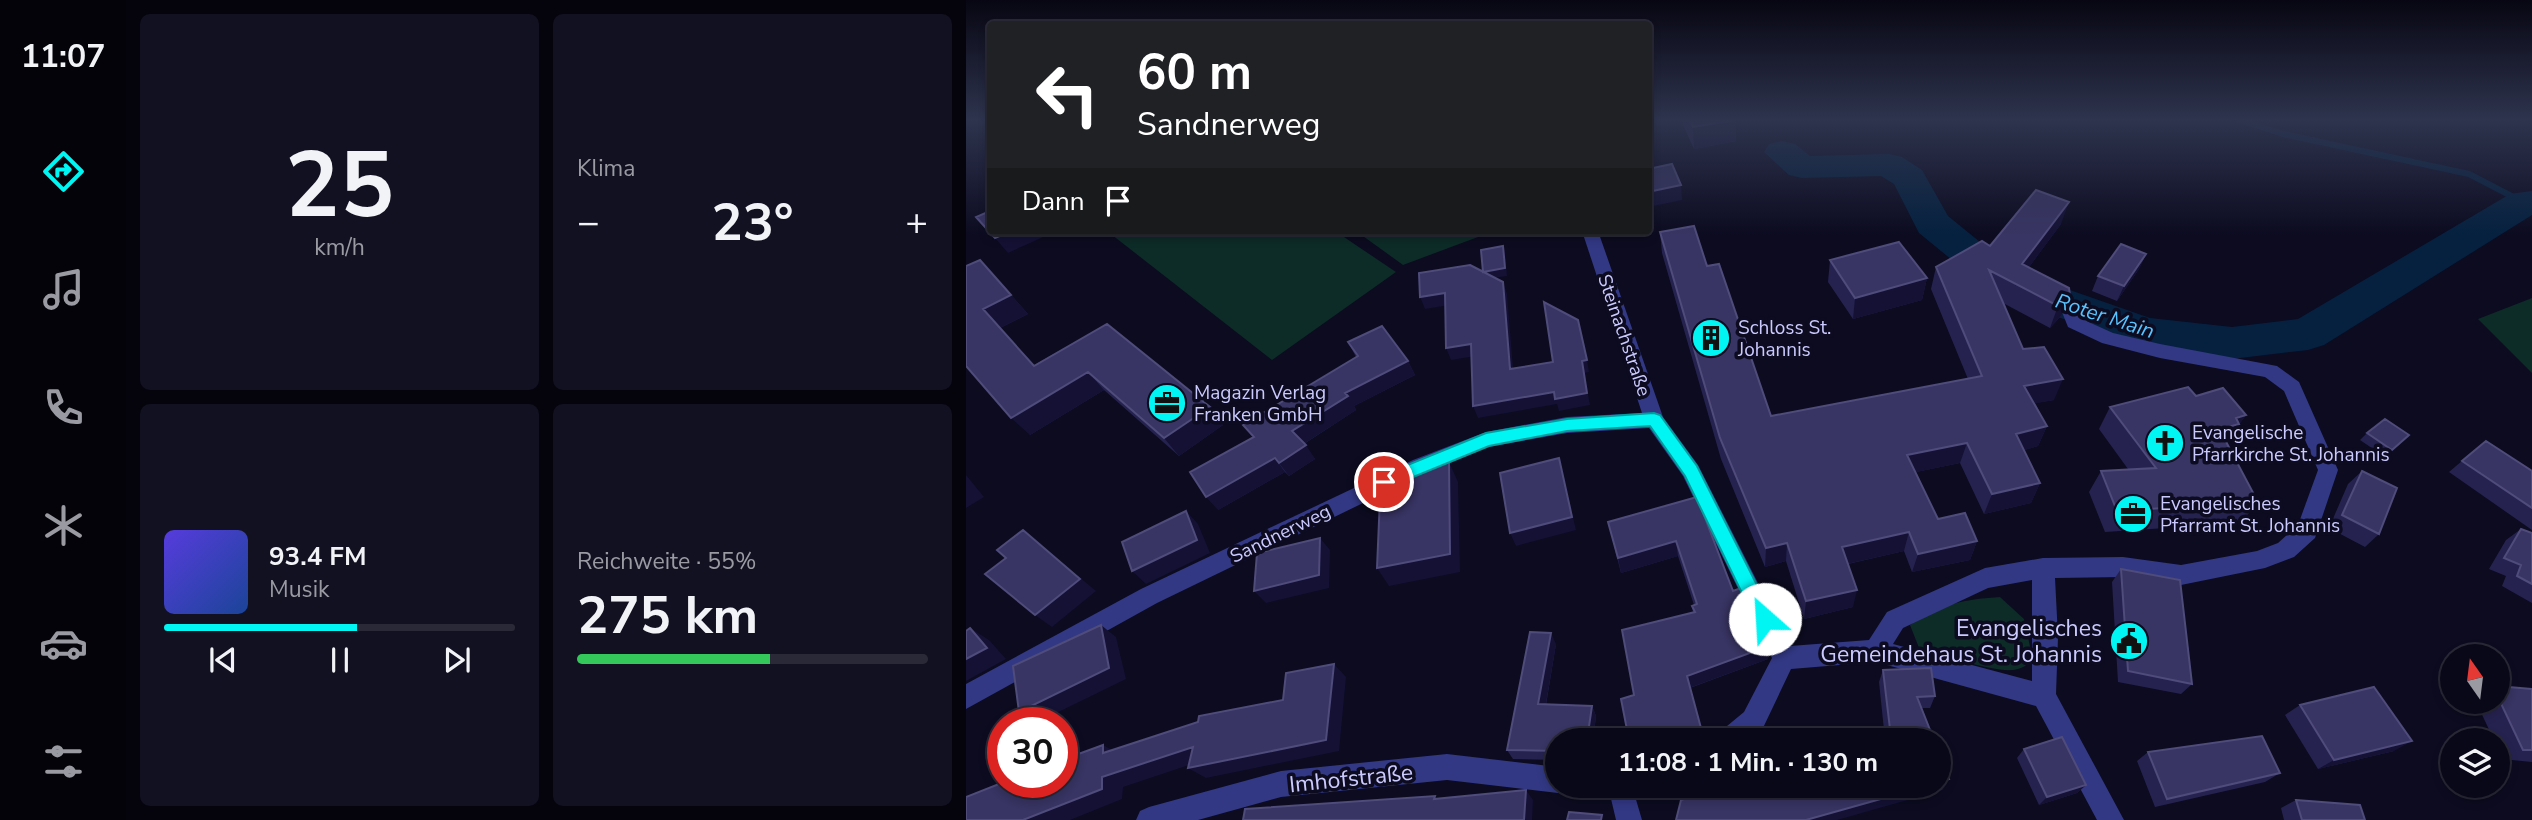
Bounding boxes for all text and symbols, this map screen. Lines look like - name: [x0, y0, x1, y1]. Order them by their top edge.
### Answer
- text: 11:07: [21, 35, 105, 78]
- text: 60 m: [1137, 39, 1252, 106]
- icon: left: [1022, 49, 1113, 140]
- text: Sandnerweg: [1137, 103, 1321, 146]
- text: 25: [285, 124, 394, 248]
- icon: directions: [39, 147, 88, 196]
- text: Klima: [577, 153, 635, 184]
- icon: arrive: [1099, 182, 1137, 220]
- text: Dann: [1022, 184, 1085, 219]
- text: 23°: [711, 187, 794, 258]
- text: −: [577, 197, 600, 248]
- text: +: [905, 197, 928, 248]
- text: km/h: [314, 232, 365, 263]
- icon: music: [39, 265, 88, 314]
- street label: Steinachstraße: [1591, 271, 1657, 400]
- water label: Roter Main: [2052, 287, 2158, 345]
- place label: Schloss St. Johannis: [1737, 315, 1831, 363]
- building icon: Schloss St. Johannis: [1690, 317, 1732, 359]
- place label: Magazin Verlag Franken GmbH: [1194, 380, 1326, 428]
- office icon: Magazin Verlag Franken GmbH: [1146, 382, 1188, 424]
- icon: phone: [39, 383, 88, 432]
- place label: Evangelische Pfarrkirche St. Johannis: [2192, 420, 2390, 468]
- church icon: Evangelische Pfarrkirche St. Johannis: [2144, 422, 2186, 464]
- pin: [1354, 452, 1414, 512]
- icon: arrive: [1365, 463, 1403, 501]
- place label: Evangelisches Pfarramt St. Johannis: [2160, 491, 2340, 539]
- office icon: Evangelisches Pfarramt St. Johannis: [2112, 493, 2154, 535]
- street label: Sandnerweg: [1226, 498, 1335, 569]
- icon: climate: [39, 501, 88, 550]
- text: 93.4 FM: [269, 539, 366, 574]
- text: Reichweite · 55%: [577, 546, 756, 577]
- text: Musik: [269, 574, 329, 605]
- text: 275 km: [577, 580, 758, 651]
- position arrow: [1728, 582, 1802, 656]
- place label: Evangelisches Gemeindehaus St. Johannis: [1820, 613, 2102, 670]
- icon: car: [39, 619, 88, 668]
- public building icon: Evangelisches Gemeindehaus St. Johannis: [2108, 620, 2150, 662]
- icon: previous: [204, 641, 242, 679]
- icon: pause: [321, 641, 359, 679]
- icon: next: [438, 641, 476, 679]
- north arrow: [2440, 644, 2510, 714]
- map controls: [2440, 644, 2510, 798]
- speed limit sign: 30: [987, 707, 1078, 798]
- button: layers: [2440, 728, 2510, 798]
- icon: filters: [39, 737, 88, 786]
- text: 11:08 · 1 Min. · 130 m: [1618, 745, 1878, 780]
- street label: Imhofstraße: [1287, 757, 1415, 800]

